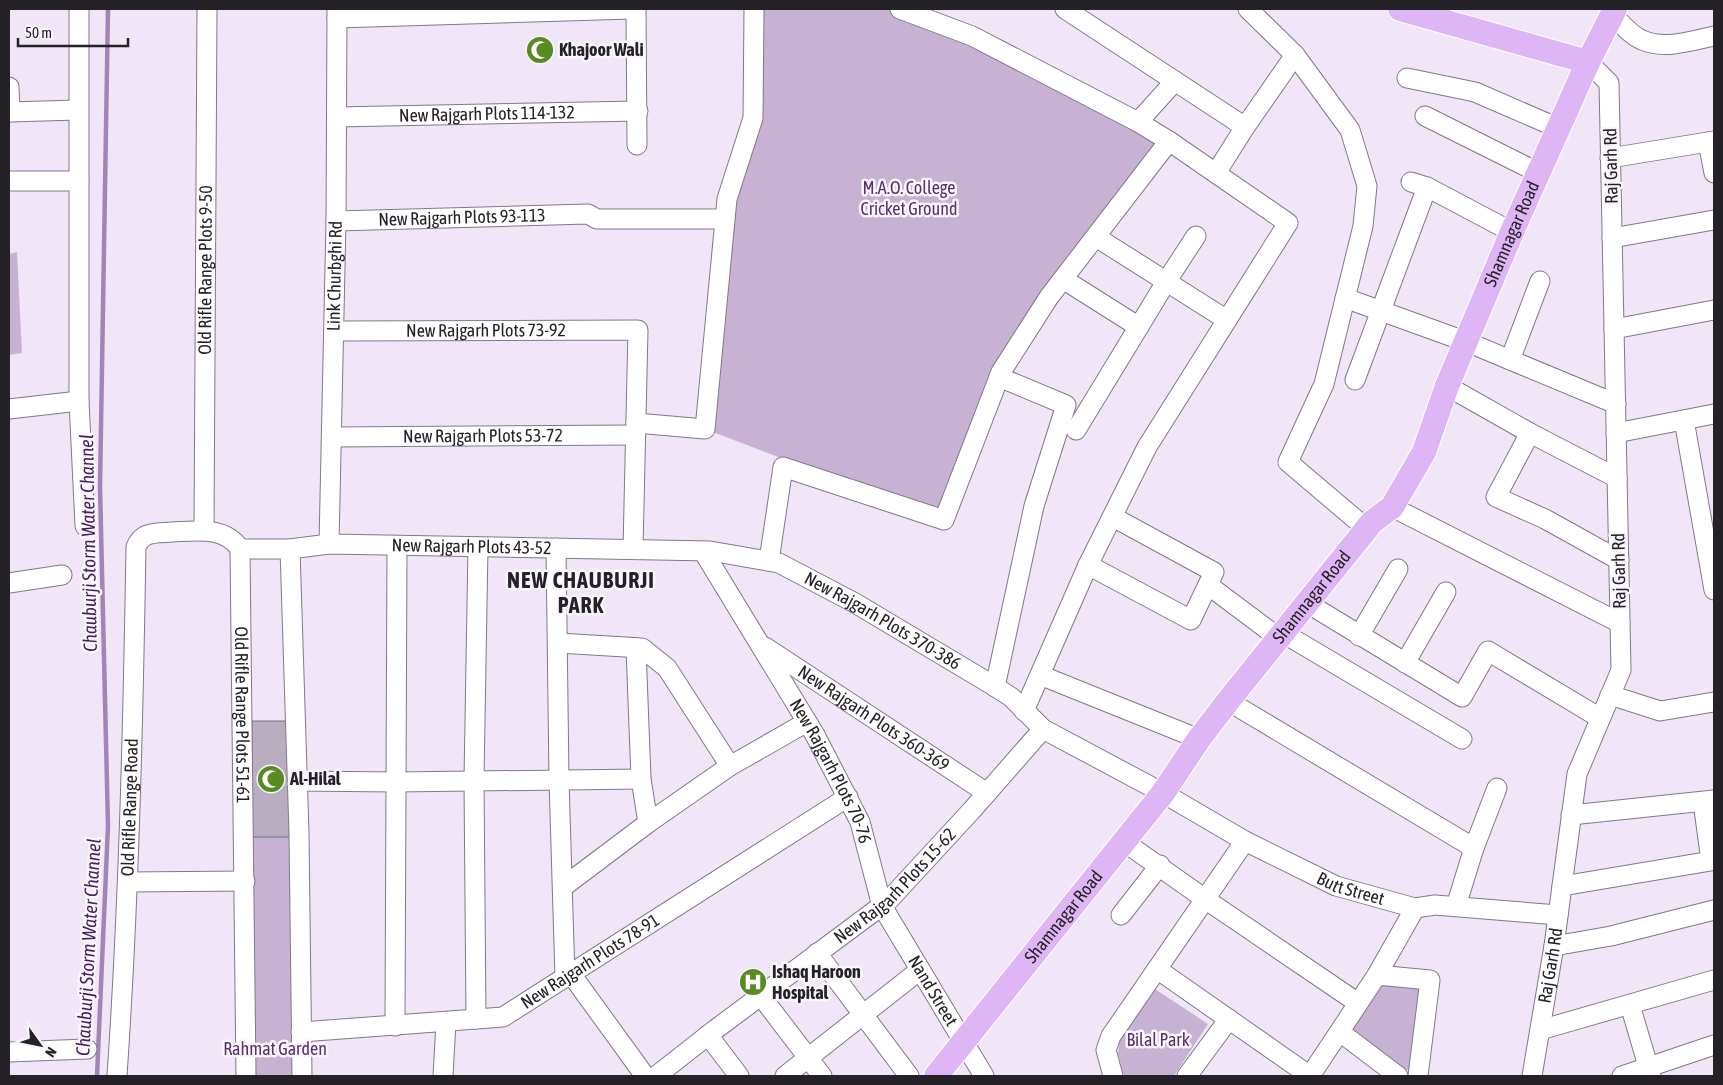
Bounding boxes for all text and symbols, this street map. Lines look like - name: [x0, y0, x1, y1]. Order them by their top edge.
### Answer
- scale bar: [18, 15, 128, 47]
- text: 50 m: [25, 24, 52, 41]
- mosque icon: Khajoor Wali: [525, 35, 555, 65]
- place label: Khajoor Wali: [559, 39, 644, 60]
- street label: New Rajgarh Plots 114-132: [399, 101, 575, 126]
- street label: Raj Garh Rd: [1599, 128, 1622, 204]
- park label: M.A.O. College Cricket Ground: [861, 177, 957, 219]
- street label: Shamnagar Road: [1479, 178, 1543, 290]
- street label: Old Rifle Range Plots 9-50: [194, 185, 216, 355]
- street label: New Rajgarh Plots 93-113: [378, 204, 546, 230]
- street label: Link Churbghi Rd: [323, 221, 346, 331]
- street label: New Rajgarh Plots 73-92: [406, 319, 566, 341]
- street label: New Rajgarh Plots 53-72: [403, 424, 563, 447]
- water label: Chauburji Storm Water Channel: [75, 434, 101, 652]
- street label: Raj Garh Rd: [1607, 533, 1630, 609]
- street label: New Rajgarh Plots 43-52: [392, 534, 552, 558]
- street label: Shamnagar Road: [1268, 546, 1355, 647]
- district label: NEW CHAUBURJI PARK: [507, 567, 655, 618]
- street label: New Rajgarh Plots 370-386: [801, 567, 965, 674]
- street label: Old Rifle Range Plots 51-61: [231, 626, 254, 804]
- street label: New Rajgarh Plots 360-369: [794, 661, 954, 775]
- street label: New Rajgarh Plots 70-76: [785, 695, 876, 845]
- street label: Old Rifle Range Road: [117, 738, 142, 877]
- mosque icon: Al-Hilal: [256, 764, 286, 794]
- place label: Al-Hilal: [289, 768, 341, 789]
- street label: New Rajgarh Plots 15-62: [830, 823, 960, 948]
- water label: Chauburji Storm Water Channel: [71, 838, 105, 1056]
- street label: Shamnagar Road: [1020, 866, 1107, 967]
- street label: Butt Street: [1314, 867, 1387, 909]
- street label: New Rajgarh Plots 78-91: [517, 909, 663, 1013]
- street label: Raj Garh Rd: [1534, 927, 1566, 1005]
- street label: Nand Street: [904, 952, 962, 1029]
- place label: Ishaq Haroon Hospital: [772, 961, 861, 1003]
- hospital icon: Ishaq Haroon Hospital: [738, 967, 768, 997]
- north arrow: [15, 1020, 65, 1070]
- park label: Bilal Park: [1126, 1029, 1190, 1050]
- park label: Rahmat Garden: [223, 1038, 327, 1059]
- text: N: [42, 1044, 60, 1060]

